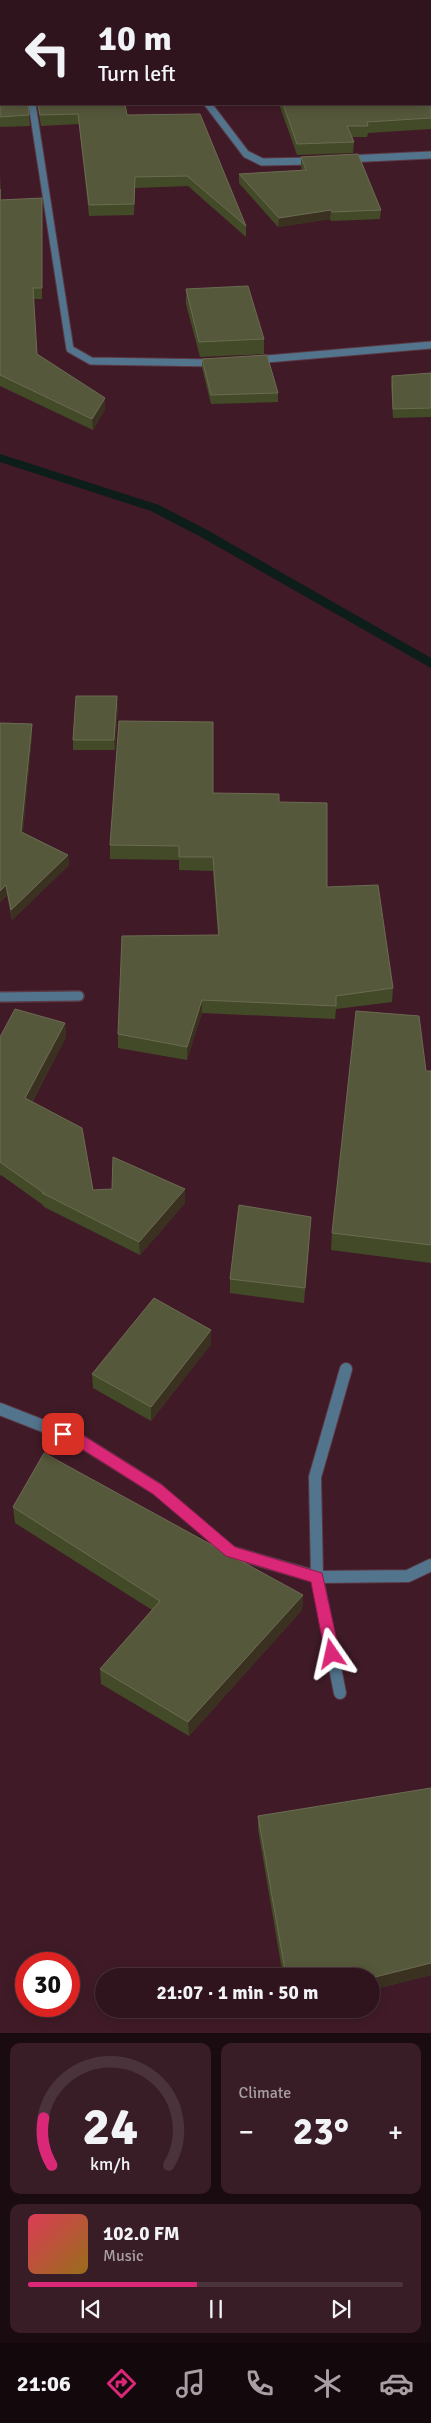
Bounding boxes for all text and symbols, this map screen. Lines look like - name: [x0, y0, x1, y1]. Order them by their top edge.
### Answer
- text: 10 m: [98, 17, 172, 60]
- icon: left: [15, 20, 80, 85]
- text: Turn left: [98, 60, 176, 87]
- pin: [42, 1413, 84, 1455]
- icon: arrive: [49, 1420, 77, 1448]
- position arrow: [305, 1627, 357, 1679]
- speed limit sign: 30: [15, 1952, 80, 2017]
- text: 21:07 · 1 min · 50 m: [157, 1981, 318, 2005]
- text: Climate: [239, 2083, 291, 2103]
- text: 24: [82, 2095, 138, 2159]
- text: 23°: [293, 2108, 349, 2155]
- text: −: [239, 2115, 254, 2149]
- text: +: [388, 2115, 403, 2149]
- text: km/h: [90, 2153, 130, 2175]
- text: 102.0 FM: [103, 2222, 180, 2246]
- text: Music: [103, 2246, 144, 2266]
- icon: previous: [77, 2295, 105, 2323]
- icon: pause: [202, 2295, 230, 2323]
- icon: next: [327, 2295, 355, 2323]
- icon: directions: [104, 2366, 139, 2401]
- icon: music: [173, 2366, 208, 2401]
- icon: phone: [242, 2366, 277, 2401]
- icon: climate: [310, 2366, 345, 2401]
- icon: car: [379, 2366, 414, 2401]
- text: 21:06: [17, 2370, 71, 2397]

